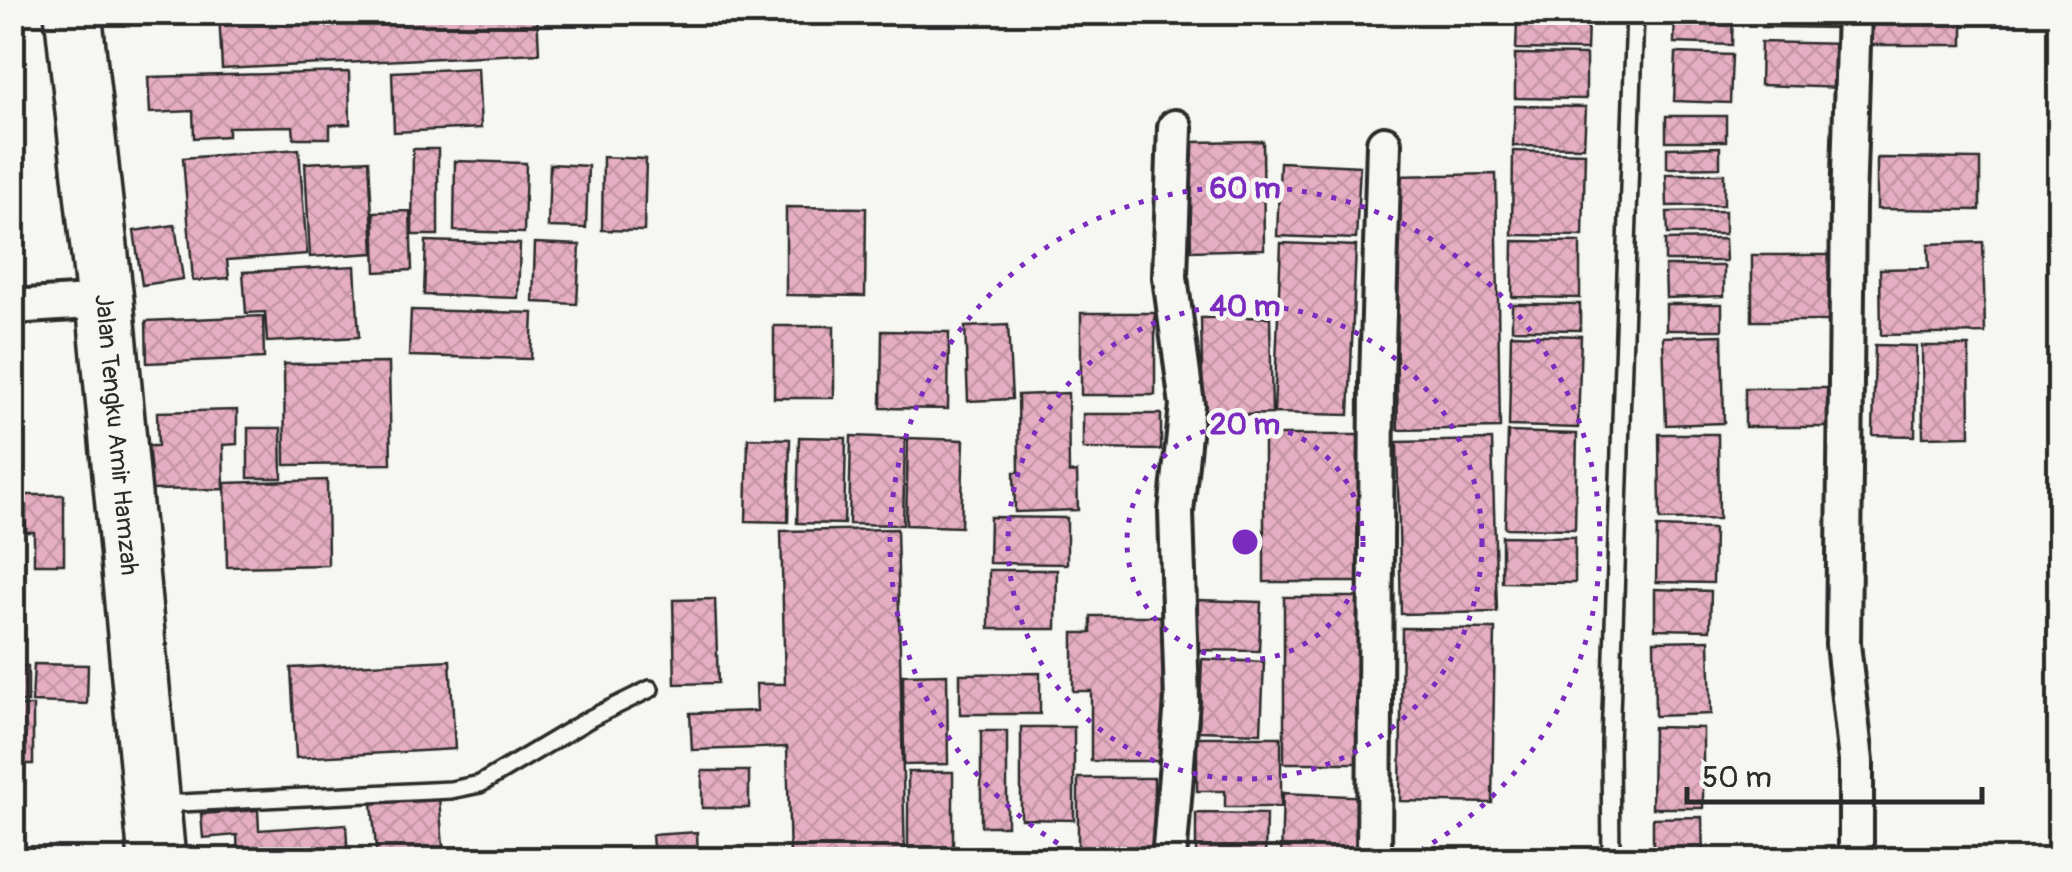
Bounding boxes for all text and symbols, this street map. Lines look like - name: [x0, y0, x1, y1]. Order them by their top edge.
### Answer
- text: 60 m: [1209, 170, 1281, 207]
- text: 40 m: [1209, 288, 1281, 325]
- street label: Jalan Tengku Amir Hamzah: [87, 293, 144, 577]
- text: 20 m: [1210, 406, 1280, 443]
- centre of rings: [1227, 524, 1263, 560]
- scale bar: [1687, 742, 1982, 804]
- text: 50 m: [1702, 759, 1772, 796]

